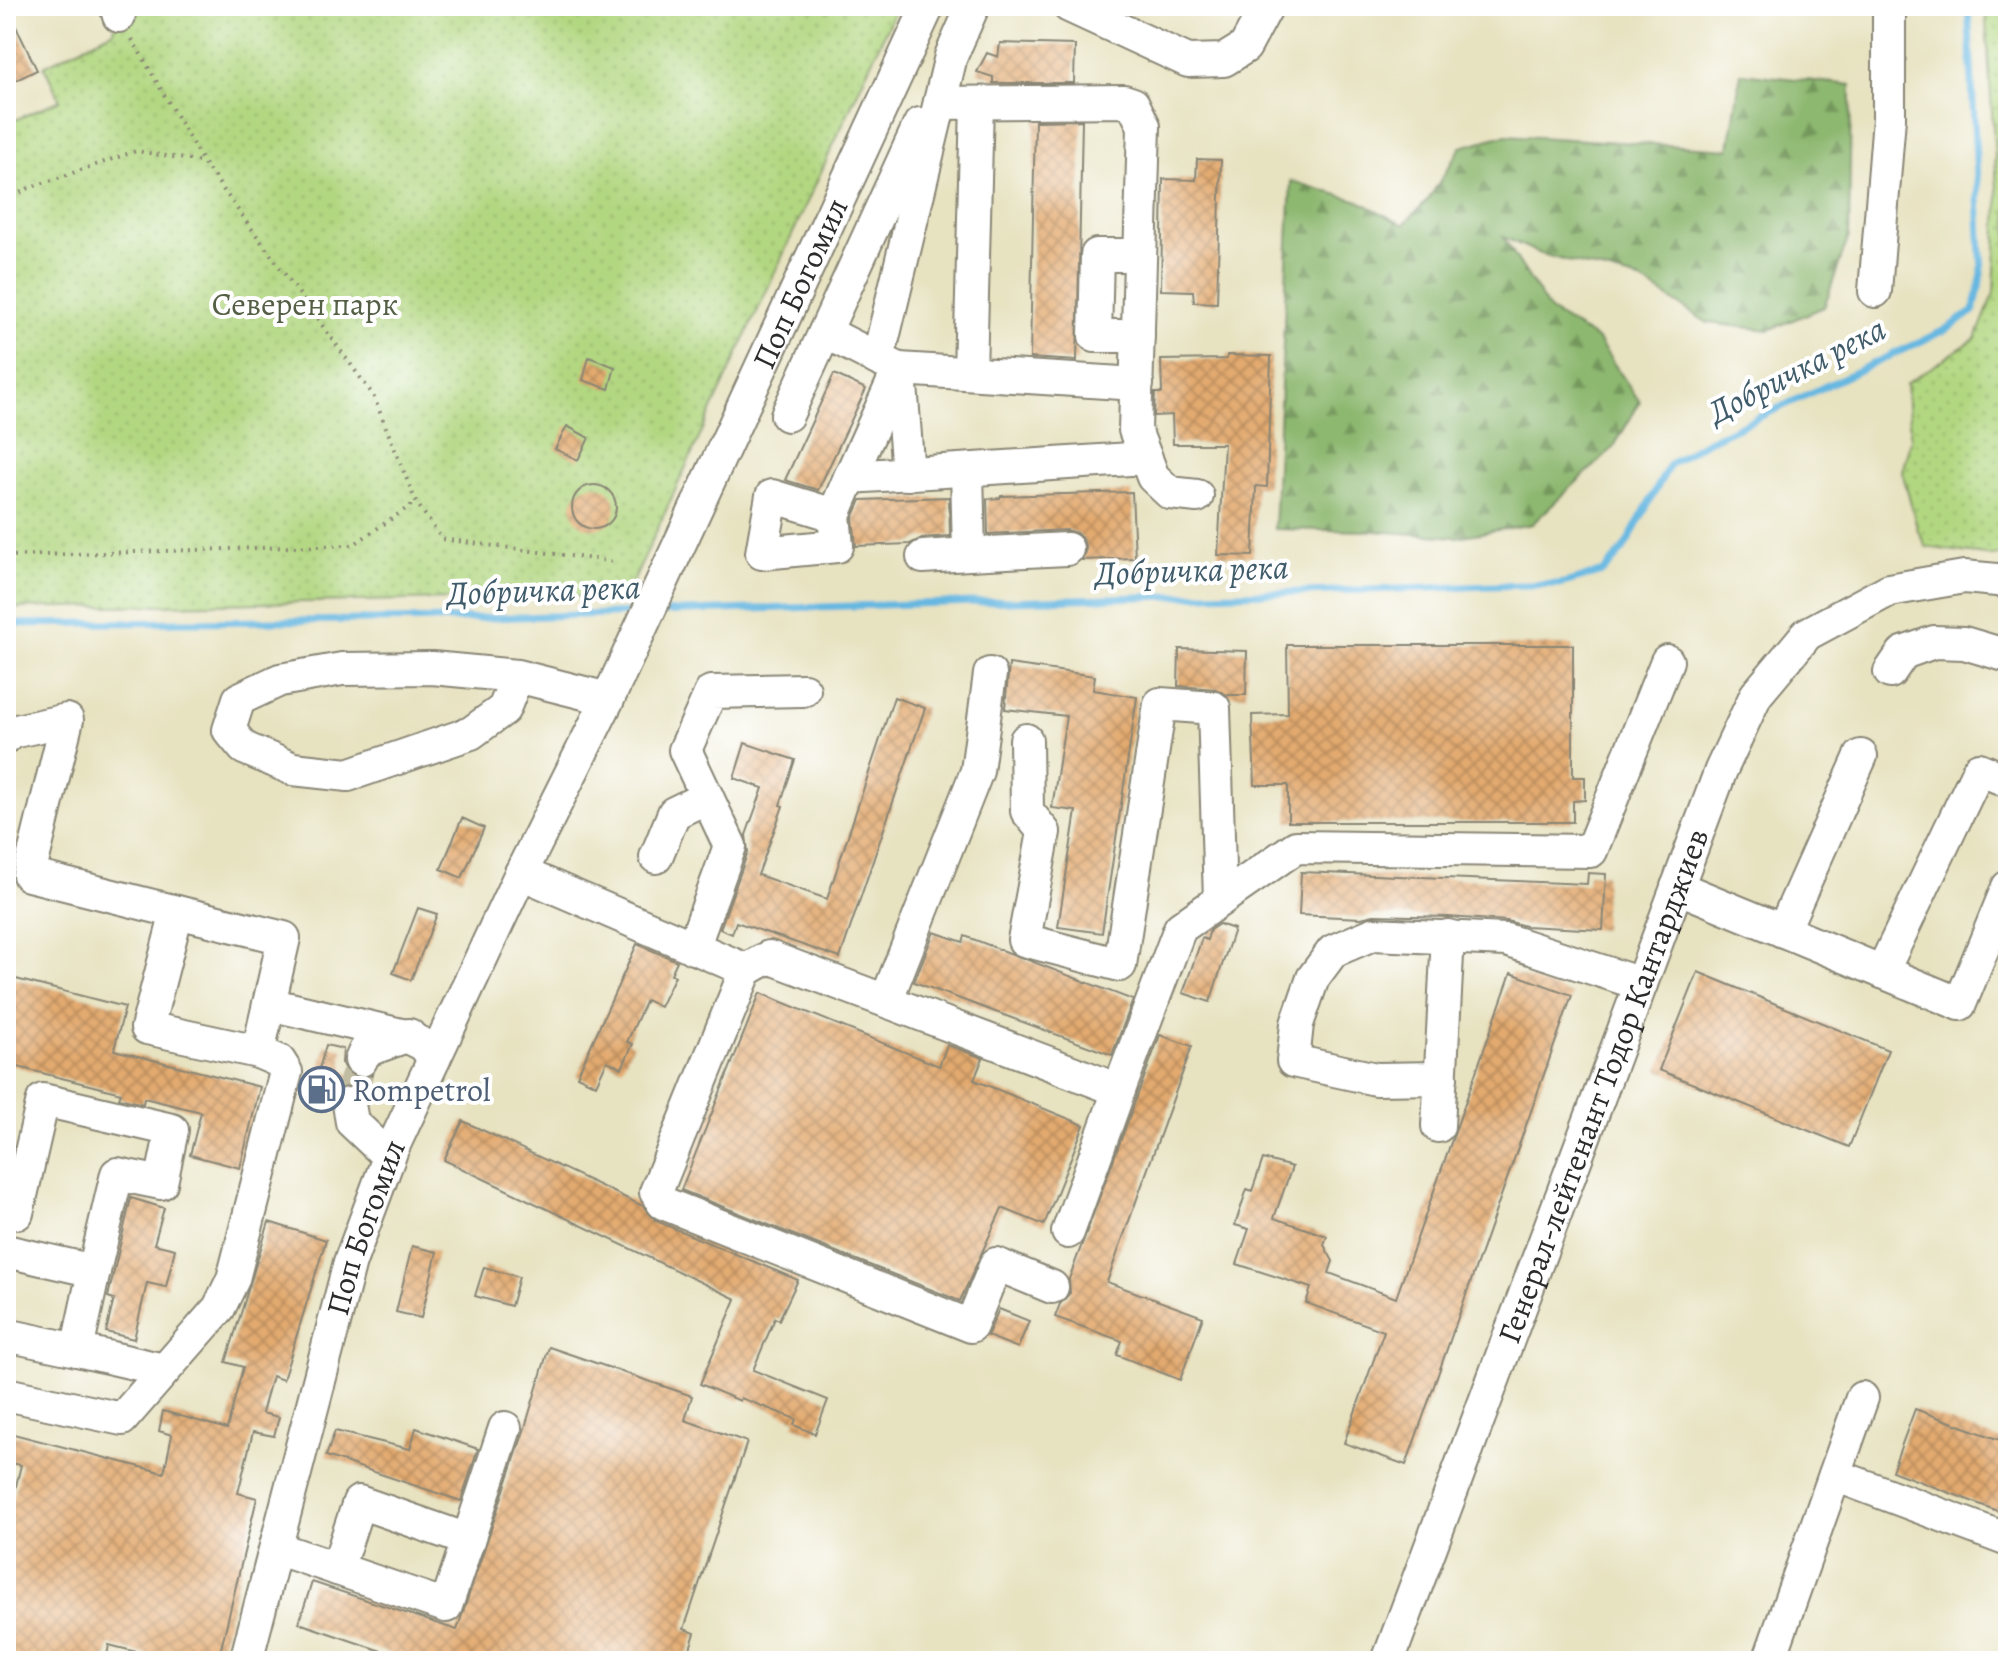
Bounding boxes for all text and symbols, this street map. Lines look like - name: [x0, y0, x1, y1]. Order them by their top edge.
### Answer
- street label: Поп Богомил: [741, 191, 858, 376]
- park label: Северен парк: [212, 282, 398, 326]
- water label: Добричка река: [1698, 305, 1894, 436]
- water label: Добричка река: [1093, 543, 1289, 597]
- water label: Добричка река: [445, 563, 641, 617]
- street label: Генерал-лейтенант Тодор Кантарджиев: [1487, 822, 1719, 1349]
- fuel station icon: Rompetrol: [297, 1066, 345, 1114]
- place label: Rompetrol: [352, 1068, 491, 1112]
- street label: Поп Богомил: [315, 1132, 416, 1320]

